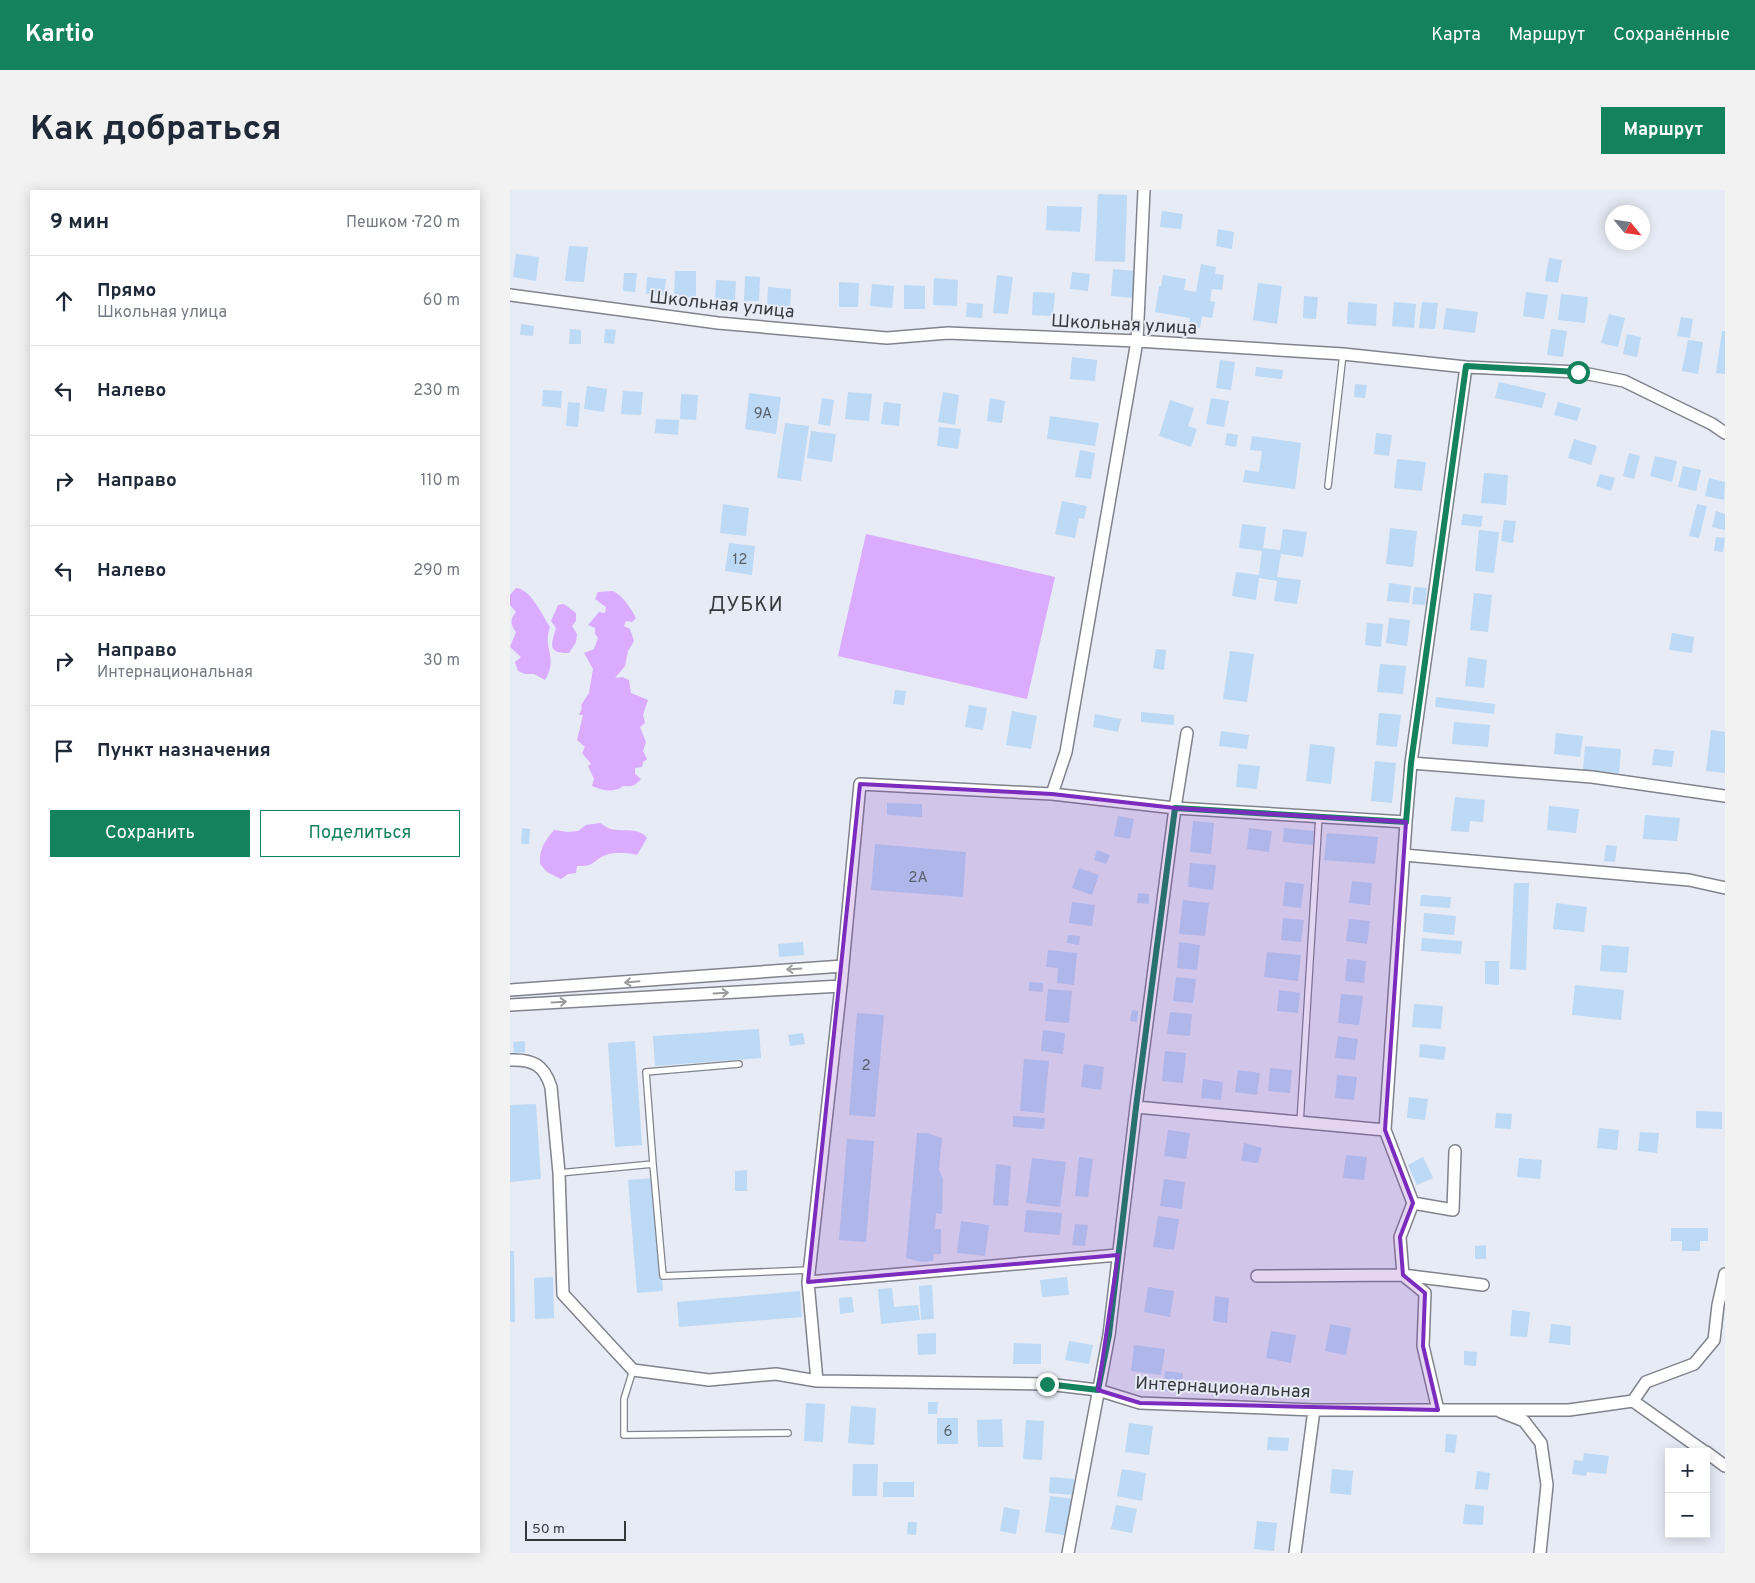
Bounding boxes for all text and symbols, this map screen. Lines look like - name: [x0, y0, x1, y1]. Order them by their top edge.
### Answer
- text: Kartio: [25, 20, 94, 50]
- text: Карта: [1431, 24, 1481, 47]
- text: Маршрут: [1509, 24, 1585, 47]
- text: Сохранённые: [1613, 24, 1730, 47]
- button: Маршрут: [1601, 107, 1725, 154]
- text: Как добраться: [30, 108, 282, 152]
- north arrow: [1605, 205, 1650, 250]
- text: 9 мин: [50, 209, 109, 236]
- text: Пешком · 720 m: [346, 213, 460, 233]
- text: Прямо: [97, 279, 156, 303]
- street label: Школьная улица: [648, 286, 796, 325]
- icon: ahead: [50, 287, 78, 315]
- text: 60 m: [423, 291, 460, 311]
- text: Школьная улица: [97, 303, 227, 323]
- street label: Школьная улица: [1050, 310, 1197, 341]
- route start: [1567, 361, 1590, 384]
- icon: left: [50, 377, 78, 405]
- text: Налево: [97, 379, 166, 403]
- text: 230 m: [413, 381, 460, 401]
- house number: 9А: [754, 405, 772, 424]
- icon: right: [50, 467, 78, 495]
- text: Направо: [97, 469, 177, 493]
- text: 110 m: [420, 471, 460, 491]
- house number: 12: [733, 551, 747, 570]
- icon: left: [50, 557, 78, 585]
- text: Налево: [97, 559, 166, 583]
- text: 290 m: [413, 561, 460, 581]
- district label: ДУБКИ: [708, 593, 784, 619]
- text: Направо: [97, 639, 177, 663]
- icon: right: [50, 647, 78, 675]
- text: 30 m: [423, 651, 460, 671]
- text: Интернациональная: [97, 663, 253, 683]
- icon: arrive: [50, 737, 78, 765]
- text: Пункт назначения: [97, 739, 271, 763]
- button: Сохранить: [50, 810, 250, 857]
- button: Поделиться: [260, 810, 460, 857]
- house number: 2А: [908, 869, 928, 888]
- one-way arrow: [786, 965, 802, 974]
- one-way arrow: [624, 977, 640, 986]
- one-way arrow: [713, 988, 729, 997]
- one-way arrow: [550, 998, 566, 1007]
- house number: 2: [861, 1057, 871, 1076]
- street label: Интернациональная: [1135, 1372, 1311, 1405]
- route end: [1036, 1373, 1059, 1396]
- house number: 6: [944, 1423, 953, 1442]
- map controls: [1665, 1448, 1710, 1538]
- button: +: [1665, 1448, 1710, 1493]
- button: −: [1665, 1493, 1710, 1538]
- scale bar: [525, 1518, 626, 1541]
- text: 50 m: [532, 1521, 565, 1538]

